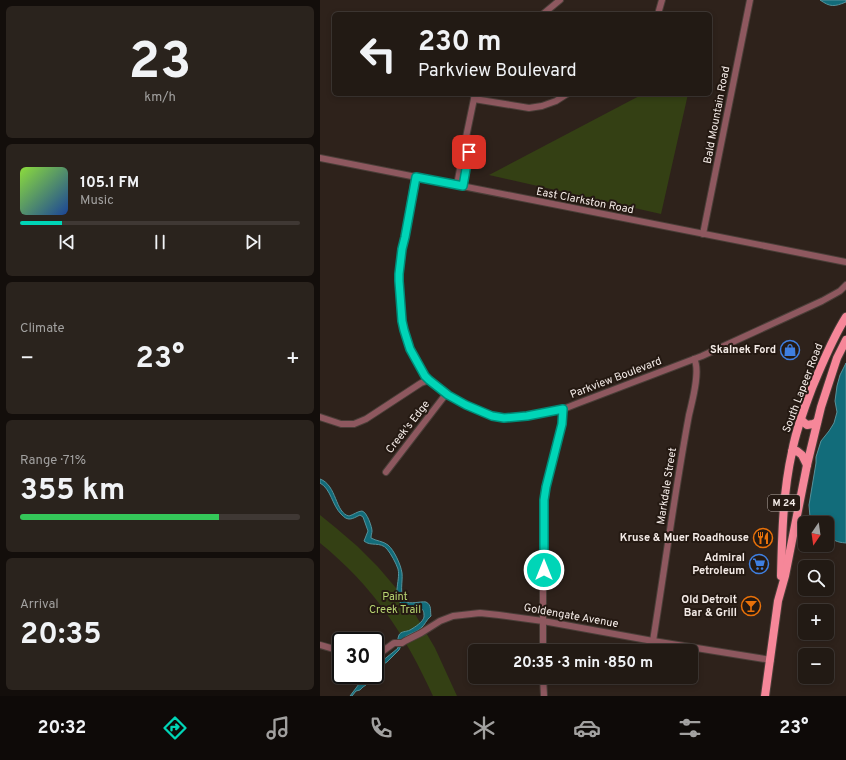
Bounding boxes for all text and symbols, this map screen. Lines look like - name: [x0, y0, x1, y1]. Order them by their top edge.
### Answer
- text: 230 m: [418, 25, 501, 61]
- icon: left: [352, 28, 404, 80]
- text: 23: [129, 31, 191, 97]
- text: Parkview Boulevard: [418, 60, 577, 83]
- street label: Bald Mountain Road: [701, 65, 733, 165]
- text: km/h: [144, 90, 176, 106]
- pin: [452, 135, 486, 169]
- icon: arrive: [458, 141, 480, 163]
- text: 105.1 FM: [80, 174, 139, 193]
- street label: East Clarkston Road: [535, 185, 635, 217]
- text: Music: [80, 193, 114, 209]
- icon: previous: [56, 231, 78, 253]
- icon: pause: [149, 231, 171, 253]
- icon: next: [242, 231, 264, 253]
- text: Climate: [20, 321, 65, 337]
- shop icon: Skalnek Ford: [779, 339, 801, 361]
- text: 23°: [136, 341, 184, 378]
- street label: South Lapeer Road: [780, 341, 826, 435]
- place label: Skalnek Ford: [710, 343, 776, 357]
- text: −: [20, 346, 34, 373]
- text: +: [286, 346, 300, 373]
- street label: Parkview Boulevard: [568, 354, 664, 402]
- street label: Creek's Edge: [383, 398, 433, 456]
- street label: Markdale Street: [654, 446, 680, 526]
- text: Range · 71%: [20, 453, 86, 469]
- text: 355 km: [20, 473, 125, 510]
- road number: M 24: [768, 495, 800, 511]
- north arrow: [798, 516, 834, 552]
- map controls: [798, 516, 834, 684]
- restaurant icon: Kruse & Muer Roadhouse: [752, 527, 774, 549]
- place label: Kruse & Muer Roadhouse: [620, 531, 749, 545]
- position arrow: [523, 549, 565, 591]
- place label: Admiral Petroleum: [692, 551, 745, 578]
- supermarket icon: Admiral Petroleum: [748, 553, 770, 575]
- button: search: [798, 560, 834, 596]
- park label: Paint Creek Trail: [369, 590, 421, 617]
- place label: Old Detroit Bar & Grill: [681, 593, 737, 620]
- bar icon: Old Detroit Bar & Grill: [740, 595, 762, 617]
- text: Arrival: [20, 597, 59, 613]
- street label: Goldengate Avenue: [523, 601, 620, 631]
- button: +: [798, 604, 834, 640]
- text: 20:35: [20, 617, 102, 654]
- speed limit sign: 30: [332, 632, 384, 684]
- button: −: [798, 648, 834, 684]
- text: 20:35 · 3 min · 850 m: [513, 654, 653, 673]
- icon: directions: [161, 714, 189, 742]
- icon: music: [264, 714, 292, 742]
- icon: phone: [367, 714, 395, 742]
- icon: climate: [470, 714, 498, 742]
- icon: car: [573, 714, 601, 742]
- icon: filters: [676, 714, 704, 742]
- text: 20:32: [38, 717, 86, 740]
- text: 23°: [779, 717, 808, 740]

